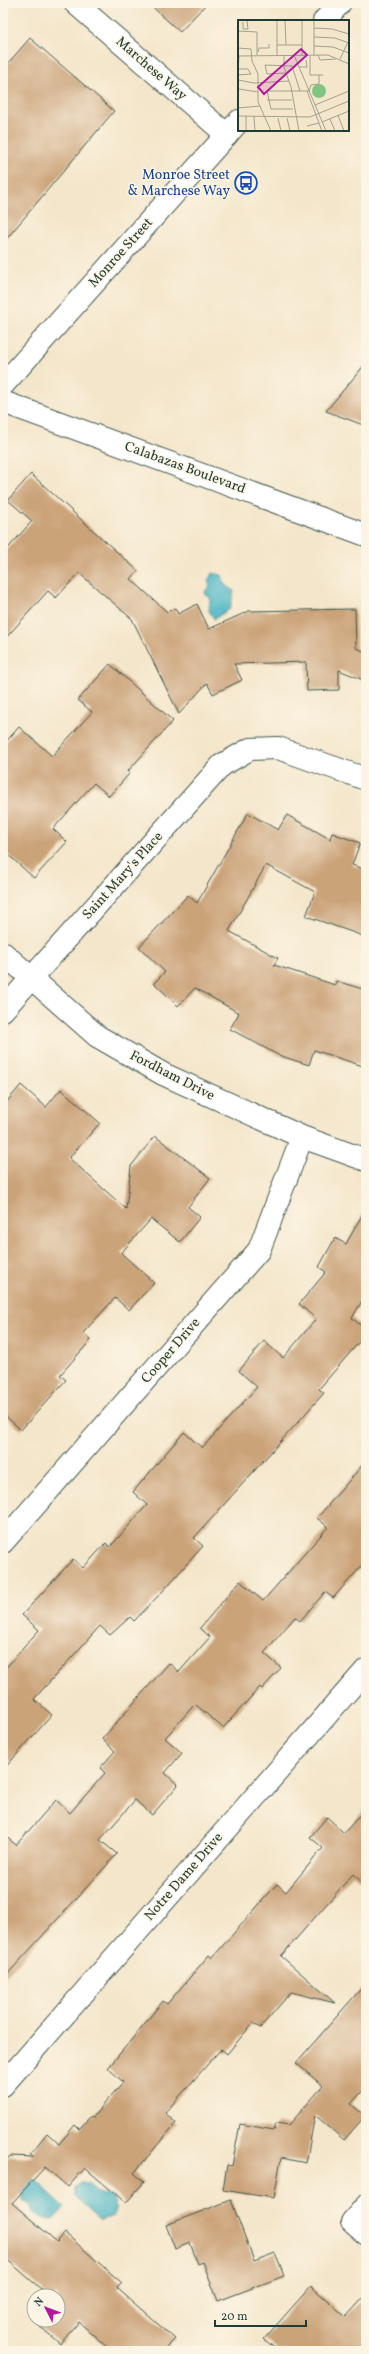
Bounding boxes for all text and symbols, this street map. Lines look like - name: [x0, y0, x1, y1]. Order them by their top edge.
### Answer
- inset map: [238, 20, 349, 131]
- street label: Marchese Way: [111, 33, 191, 106]
- place label: Monroe Street & Marchese Way: [128, 166, 230, 201]
- bus stop icon: Monroe Street & Marchese Way: [233, 170, 259, 196]
- street label: Monroe Street: [84, 214, 158, 292]
- street label: Calabazas Boulevard: [122, 437, 248, 499]
- street label: Saint Mary's Place: [78, 828, 168, 924]
- street label: Fordham Drive: [126, 1046, 218, 1106]
- street label: Cooper Drive: [137, 1314, 205, 1388]
- street label: Notre Dame Drive: [140, 1829, 228, 1925]
- north arrow: [26, 2288, 66, 2328]
- text: N: [31, 2294, 48, 2310]
- scale bar: [215, 2302, 306, 2328]
- text: 20 m: [221, 2309, 248, 2325]

